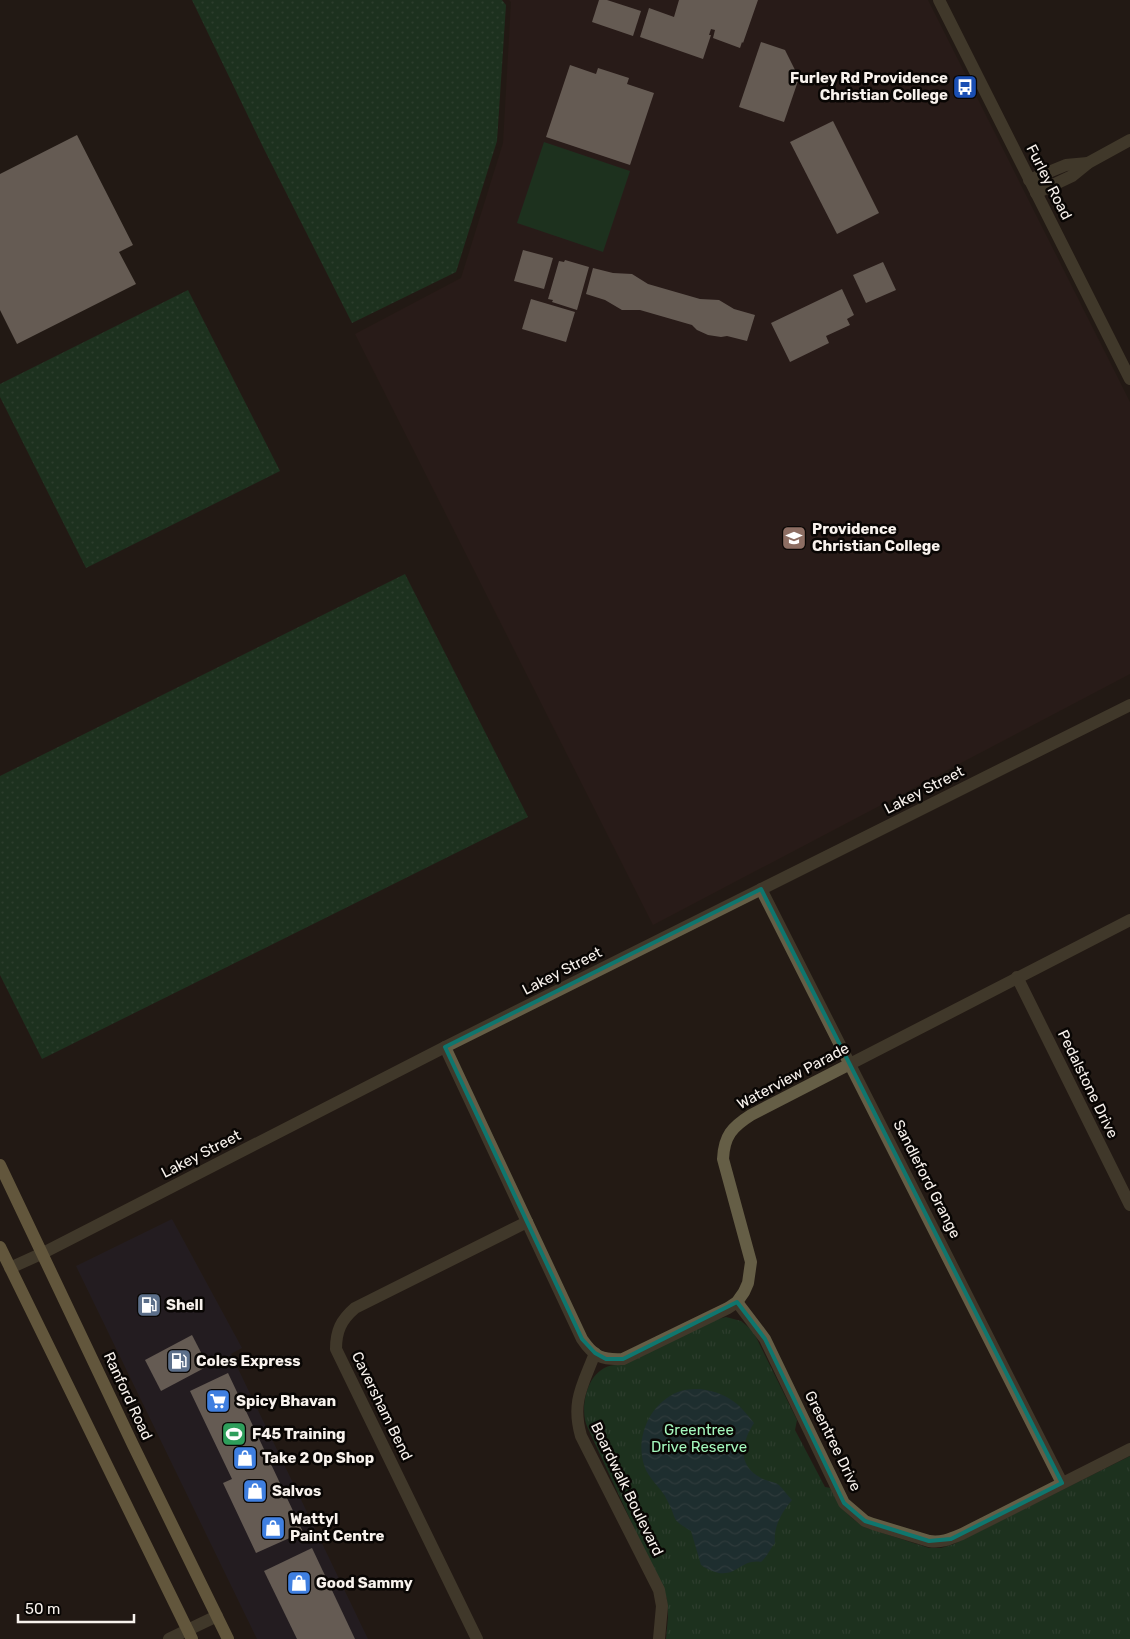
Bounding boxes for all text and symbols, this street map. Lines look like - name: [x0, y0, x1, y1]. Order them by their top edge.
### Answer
- place label: Furley Rd Providence Christian College: [790, 69, 948, 104]
- bus stop icon: Furley Rd Providence Christian College: [952, 74, 978, 100]
- street label: Furley Road: [1022, 141, 1076, 223]
- place label: Providence Christian College: [812, 520, 940, 555]
- school or university icon: Providence Christian College: [781, 525, 807, 551]
- street label: Lakey Street: [881, 762, 967, 818]
- street label: Lakey Street: [519, 943, 605, 999]
- street label: Pedalstone Drive: [1054, 1027, 1122, 1141]
- street label: Waterview Parade: [734, 1039, 852, 1113]
- street label: Sandleford Grange: [889, 1117, 965, 1241]
- street label: Lakey Street: [158, 1126, 244, 1182]
- fuel station icon: Shell: [136, 1292, 162, 1318]
- place label: Shell: [166, 1296, 203, 1314]
- fuel station icon: Coles Express: [166, 1348, 192, 1374]
- street label: Ranford Road: [100, 1349, 156, 1443]
- street label: Caversham Bend: [348, 1349, 416, 1463]
- place label: Coles Express: [196, 1352, 301, 1370]
- supermarket icon: Spicy Bhavan: [205, 1388, 231, 1414]
- street label: Greentree Drive: [801, 1388, 865, 1494]
- place label: Spicy Bhavan: [236, 1392, 336, 1410]
- street label: Boardwalk Boulevard: [587, 1419, 667, 1559]
- sports icon: F45 Training: [221, 1421, 247, 1447]
- park label: Greentree Drive Reserve: [651, 1421, 747, 1456]
- place label: F45 Training: [252, 1425, 346, 1443]
- shop icon: Take 2 Op Shop: [232, 1445, 258, 1471]
- place label: Take 2 Op Shop: [262, 1449, 374, 1467]
- shop icon: Salvos: [242, 1478, 268, 1504]
- place label: Salvos: [272, 1482, 321, 1500]
- place label: Wattyl Paint Centre: [290, 1510, 385, 1545]
- shop icon: Wattyl Paint Centre: [260, 1515, 286, 1541]
- shop icon: Good Sammy: [286, 1570, 312, 1596]
- place label: Good Sammy: [316, 1574, 413, 1592]
- scale bar: [18, 1592, 134, 1624]
- text: 50 m: [25, 1600, 60, 1618]

